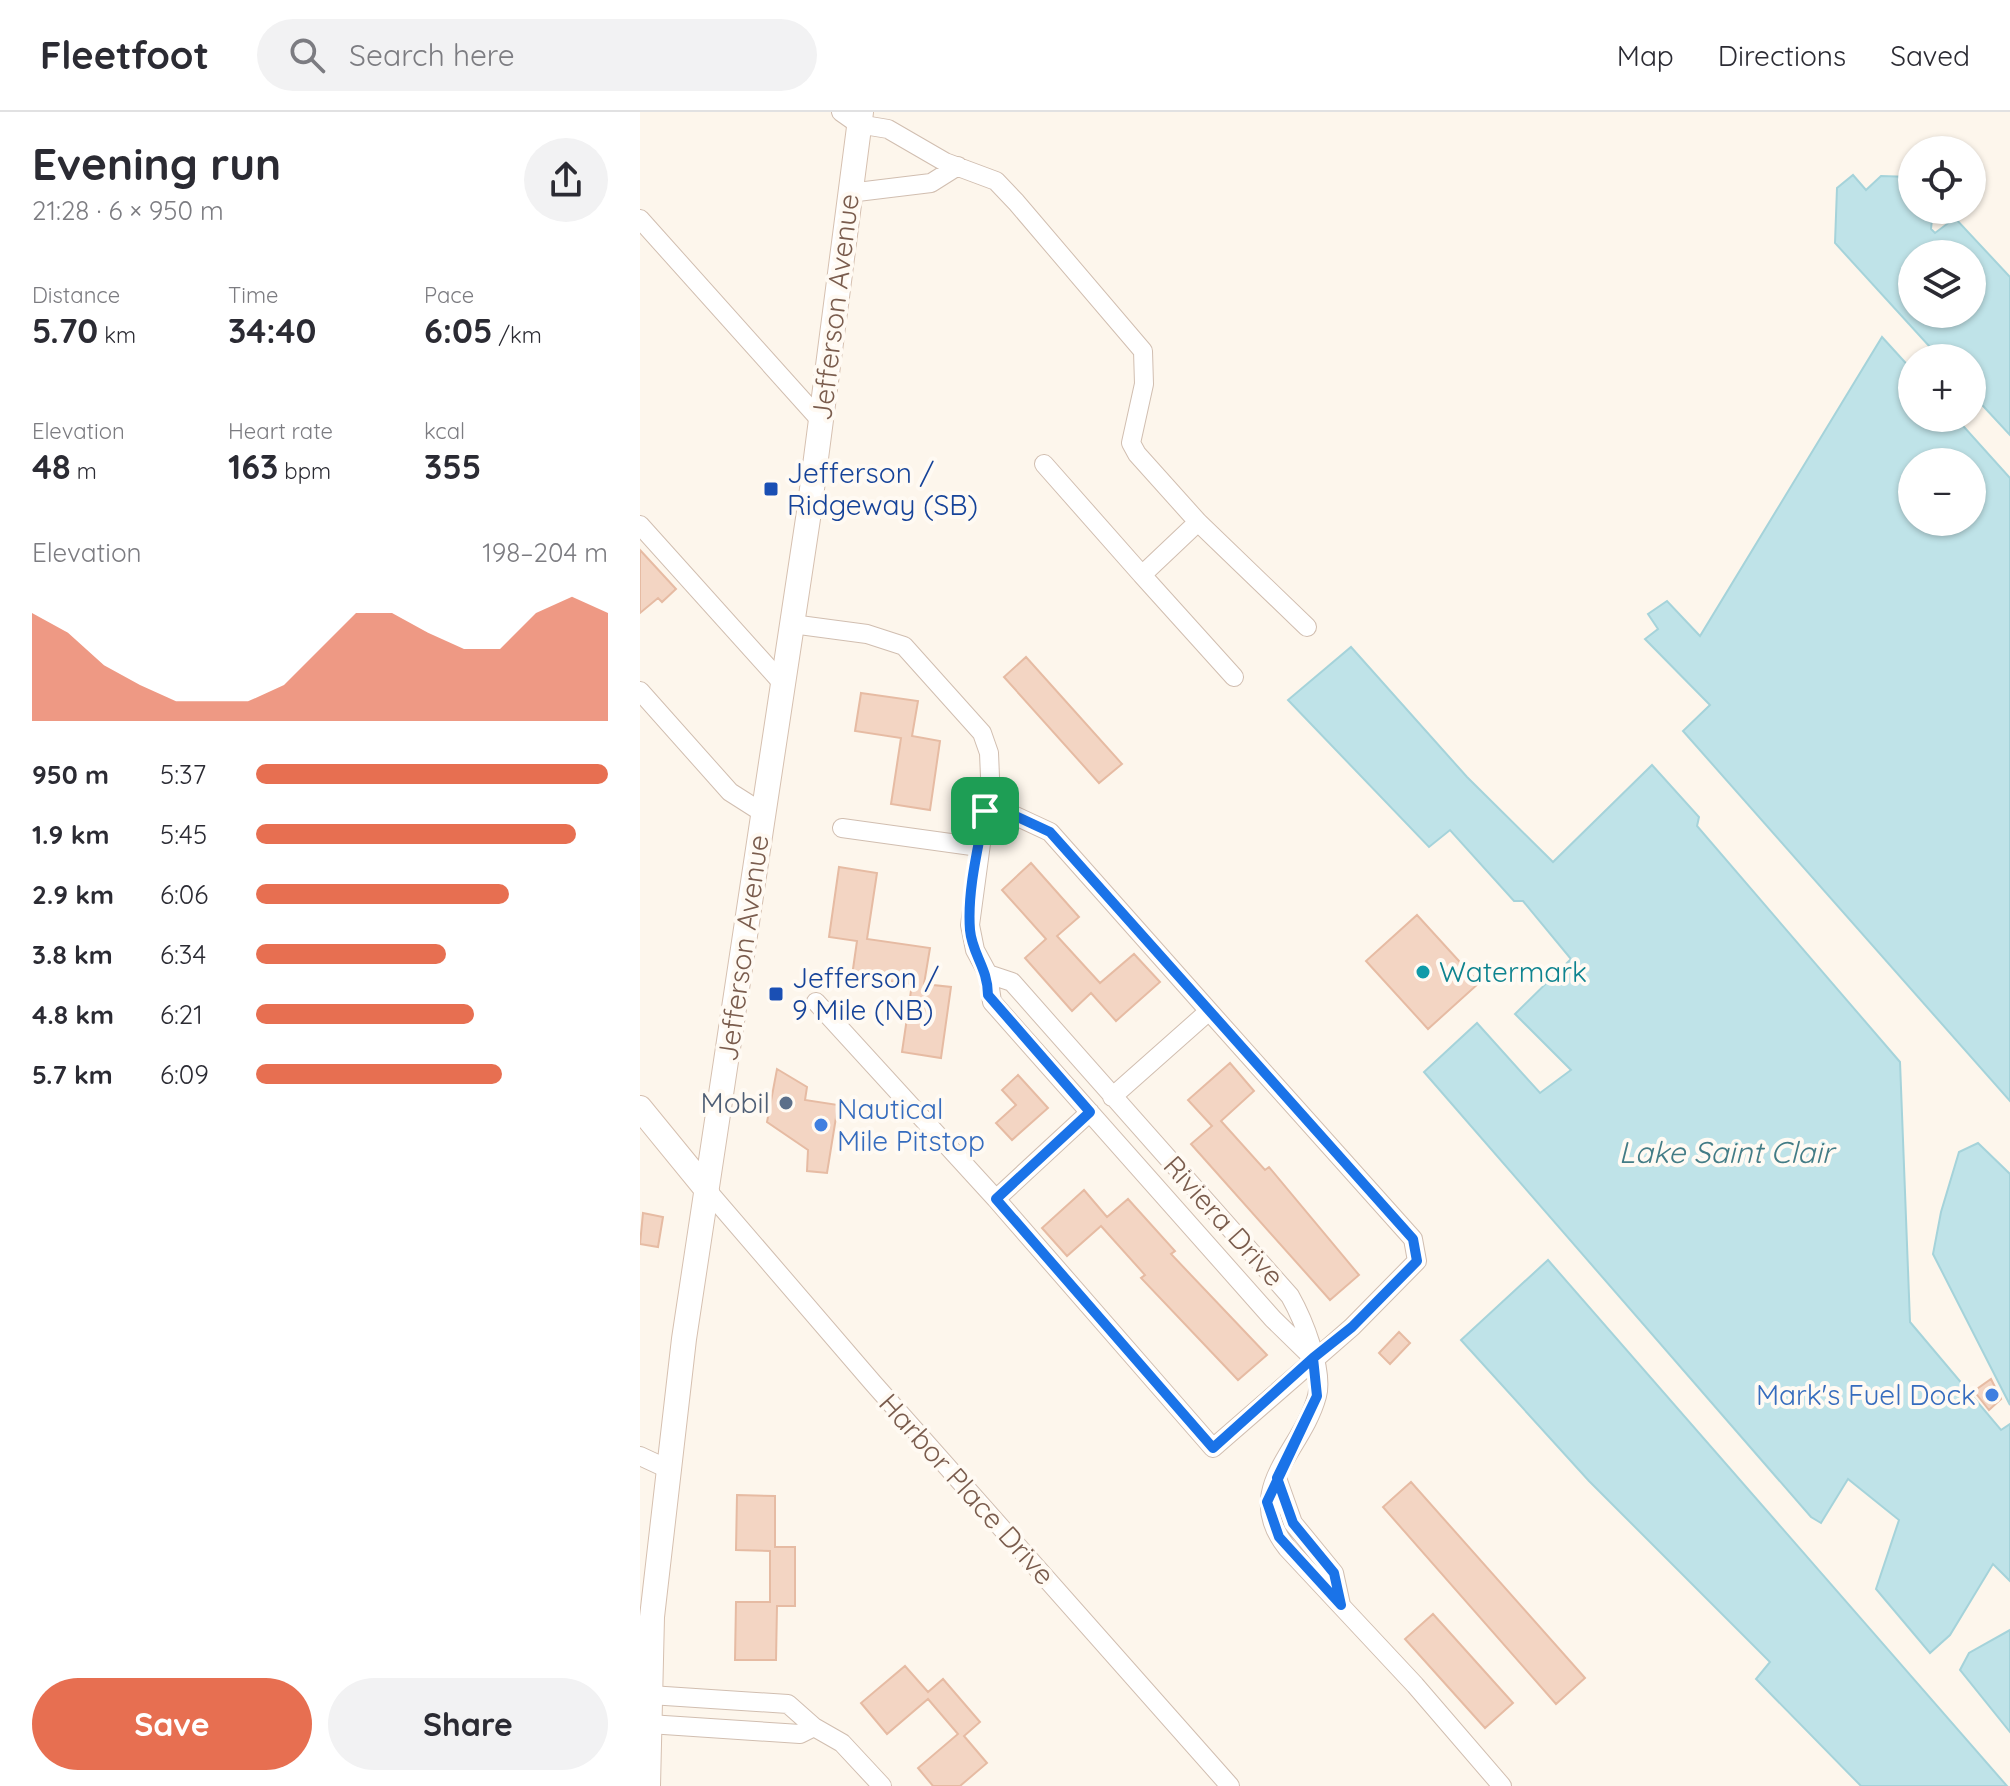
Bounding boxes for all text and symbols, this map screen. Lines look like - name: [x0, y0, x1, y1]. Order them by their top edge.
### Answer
- search box: [257, 19, 817, 91]
- text: Fleetfoot: [40, 31, 209, 79]
- icon: search: [285, 33, 329, 77]
- text: Search here: [349, 36, 515, 74]
- text: Map: [1617, 38, 1674, 73]
- text: Directions: [1718, 38, 1846, 73]
- text: Saved: [1890, 38, 1970, 73]
- text: Evening run: [32, 136, 281, 191]
- map controls: [1898, 136, 1986, 536]
- button: locate: [1898, 136, 1986, 224]
- button: share: [524, 138, 608, 222]
- street label: Jefferson Avenue: [803, 192, 866, 422]
- text: 21:28 · 6 × 950 m: [32, 194, 224, 227]
- button: layers: [1898, 240, 1986, 328]
- text: Distance: [32, 281, 120, 309]
- text: Time: [228, 281, 279, 309]
- text: Pace: [424, 281, 474, 309]
- text: 5.70: [32, 309, 98, 352]
- text: 34:40: [228, 309, 316, 352]
- text: 6:05: [424, 309, 493, 352]
- text: km: [98, 321, 136, 349]
- text: /km: [493, 321, 542, 349]
- button: +: [1898, 344, 1986, 432]
- text: Elevation: [32, 417, 125, 445]
- text: Heart rate: [228, 417, 333, 445]
- text: kcal: [424, 417, 465, 445]
- text: 48: [32, 445, 71, 488]
- text: 163: [228, 445, 278, 488]
- text: 355: [424, 445, 481, 488]
- button: −: [1898, 448, 1986, 536]
- place label: Jefferson / Ridgeway (SB): [787, 455, 978, 522]
- text: m: [71, 457, 97, 485]
- text: bpm: [278, 457, 331, 485]
- marker: Jefferson / Ridgeway (SB): [762, 480, 780, 498]
- text: Elevation: [32, 536, 142, 569]
- text: 198–204 m: [482, 536, 608, 569]
- text: 950 m: [32, 758, 109, 791]
- text: 5:37: [160, 758, 206, 791]
- pin: [951, 777, 1019, 845]
- icon: arrive: [963, 789, 1007, 833]
- text: 1.9 km: [32, 818, 109, 851]
- text: 5:45: [160, 818, 207, 851]
- street label: Jefferson Avenue: [709, 832, 776, 1063]
- text: 2.9 km: [32, 878, 114, 911]
- text: 6:06: [160, 878, 208, 911]
- text: 3.8 km: [32, 938, 113, 971]
- text: 6:34: [160, 938, 206, 971]
- place label: Watermark: [1439, 954, 1587, 989]
- place label: Jefferson / 9 Mile (NB): [792, 960, 939, 1027]
- marker: Watermark: [1414, 963, 1432, 981]
- marker: Jefferson / 9 Mile (NB): [767, 985, 785, 1003]
- text: 4.8 km: [32, 998, 114, 1031]
- text: 6:21: [160, 998, 203, 1031]
- text: 5.7 km: [32, 1058, 113, 1091]
- text: 6:09: [160, 1058, 209, 1091]
- place label: Mobil: [701, 1085, 770, 1120]
- place label: Nautical Mile Pitstop: [837, 1091, 985, 1158]
- marker: Mobil: [777, 1094, 795, 1112]
- marker: Nautical Mile Pitstop: [812, 1116, 830, 1134]
- water label: Lake Saint Clair: [1619, 1133, 1837, 1171]
- street label: Riviera Drive: [1157, 1148, 1292, 1293]
- place label: Mark's Fuel Dock: [1756, 1377, 1976, 1412]
- street label: Harbor Place Drive: [872, 1386, 1063, 1592]
- marker: Mark's Fuel Dock: [1983, 1386, 2001, 1404]
- button: Save: [32, 1678, 312, 1770]
- button: Share: [328, 1678, 608, 1770]

